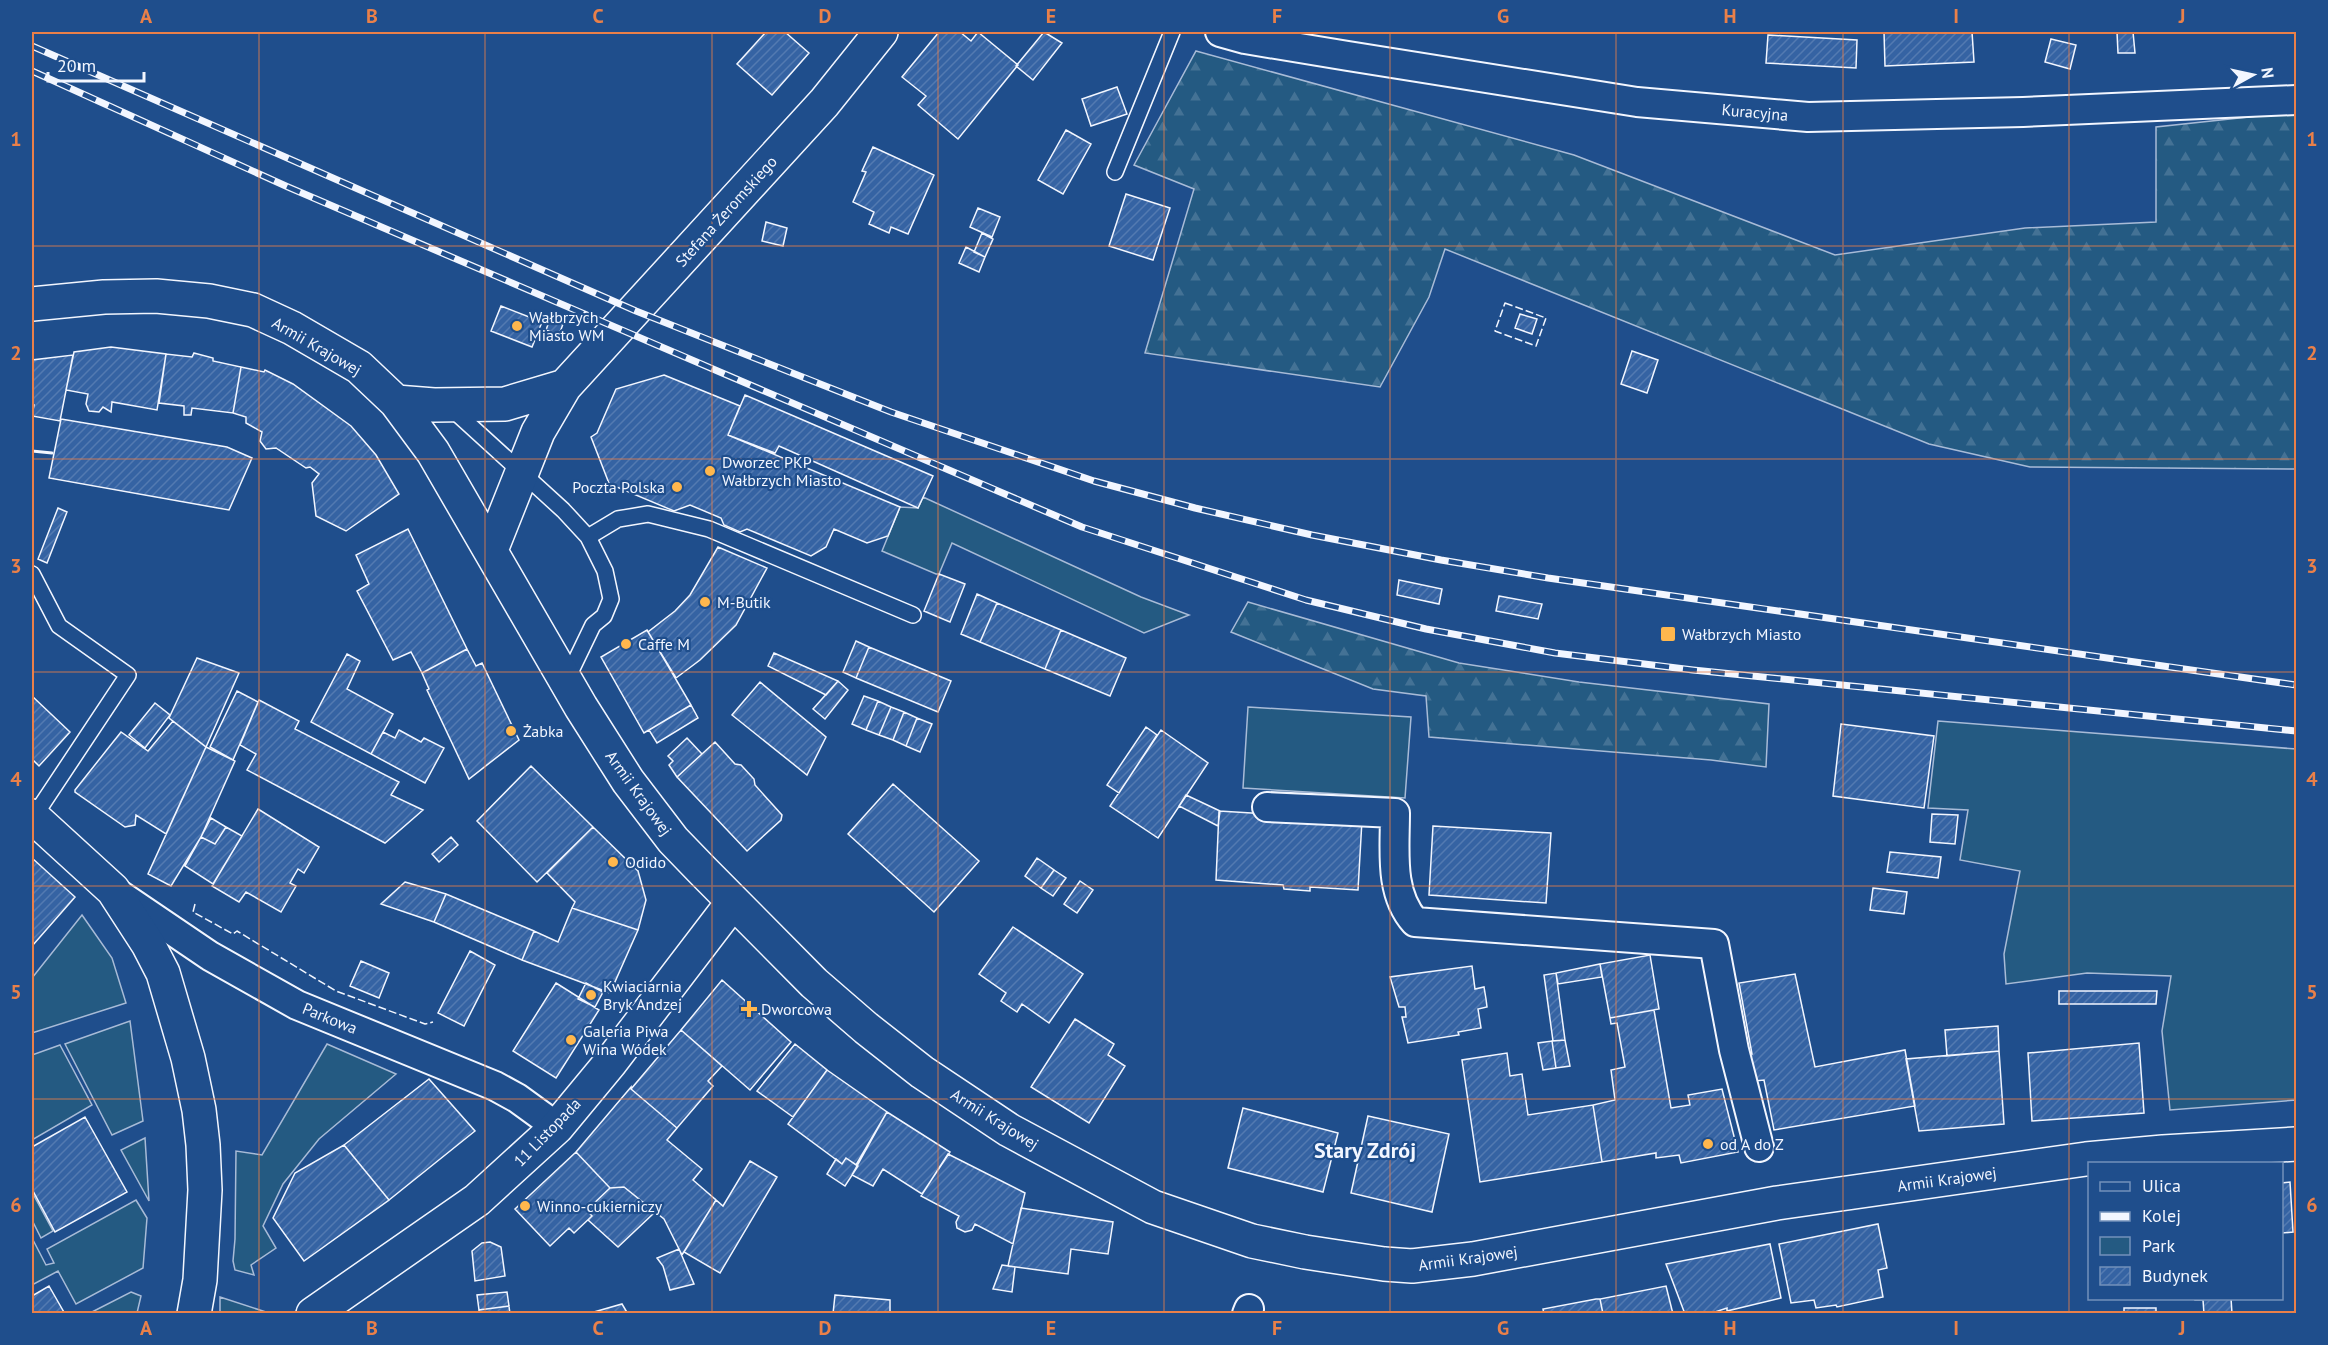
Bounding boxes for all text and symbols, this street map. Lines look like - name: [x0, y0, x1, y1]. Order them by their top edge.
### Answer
- text: A: [140, 3, 153, 29]
- text: B: [366, 3, 378, 29]
- text: C: [592, 3, 604, 29]
- text: D: [819, 3, 832, 29]
- text: E: [1046, 3, 1056, 29]
- text: F: [1272, 3, 1282, 29]
- text: G: [1497, 3, 1509, 29]
- text: H: [1723, 3, 1737, 29]
- text: I: [1953, 3, 1959, 29]
- text: J: [2178, 3, 2185, 29]
- scale bar: [48, 45, 144, 83]
- north arrow: [2223, 45, 2283, 105]
- text: 20 m: [57, 54, 96, 77]
- text: N: [2257, 66, 2278, 80]
- street label: Kuracyjna: [1721, 99, 1789, 125]
- text: 1: [10, 126, 22, 152]
- text: 1: [2306, 126, 2318, 152]
- street label: Stefana Żeromskiego: [671, 151, 781, 271]
- place label: Wałbrzych Miasto WM: [529, 307, 604, 345]
- street label: Armii Krajowej: [269, 312, 365, 380]
- marker: Wałbrzych Miasto WM: [510, 319, 524, 333]
- text: 2: [10, 340, 22, 366]
- text: 2: [2306, 340, 2318, 366]
- place label: Dworzec PKP Wałbrzych Miasto: [722, 452, 841, 490]
- marker: Dworzec PKP Wałbrzych Miasto: [703, 464, 717, 478]
- place label: Poczta Polska: [572, 477, 665, 497]
- marker: Poczta Polska: [670, 480, 684, 494]
- text: 3: [10, 553, 22, 579]
- text: 3: [2306, 553, 2318, 579]
- place label: M-Butik: [717, 592, 771, 612]
- marker: M-Butik: [698, 595, 712, 609]
- place label: Wałbrzych Miasto: [1682, 624, 1801, 644]
- marker: Wałbrzych Miasto: [1659, 625, 1677, 643]
- place label: Caffe M: [638, 634, 690, 654]
- marker: Caffe M: [619, 637, 633, 651]
- place label: Żabka: [523, 721, 564, 741]
- marker: Żabka: [504, 724, 518, 738]
- street label: Armii Krajowej: [602, 747, 676, 839]
- text: 4: [10, 766, 22, 792]
- text: 4: [2306, 766, 2318, 792]
- place label: Odido: [625, 852, 666, 872]
- marker: Odido: [606, 855, 620, 869]
- place label: Kwiaciarnia Bryk Andzej: [603, 976, 682, 1014]
- text: 5: [10, 979, 22, 1005]
- text: 5: [2306, 979, 2318, 1005]
- marker: Kwiaciarnia Bryk Andzej: [584, 988, 598, 1002]
- street label: Parkowa: [300, 998, 360, 1038]
- place label: Dworcowa: [761, 999, 832, 1019]
- marker: Dworcowa: [742, 1002, 756, 1016]
- place label: Galeria Piwa Wina Wódek: [583, 1021, 668, 1059]
- marker: Galeria Piwa Wina Wódek: [564, 1033, 578, 1047]
- street label: Armii Krajowej: [947, 1084, 1043, 1154]
- street label: 11 Listopada: [509, 1093, 585, 1171]
- place label: od A do Z: [1720, 1134, 1784, 1154]
- district label: Stary Zdrój: [1314, 1136, 1416, 1164]
- marker: od A do Z: [1701, 1137, 1715, 1151]
- street label: Armii Krajowej: [1896, 1162, 1998, 1196]
- legend: [2088, 1162, 2283, 1300]
- text: Ulica: [2142, 1174, 2181, 1197]
- text: 6: [10, 1192, 22, 1218]
- text: 6: [2306, 1192, 2318, 1218]
- place label: Winno-cukierniczy: [537, 1196, 663, 1216]
- marker: Winno-cukierniczy: [518, 1199, 532, 1213]
- text: Kolej: [2142, 1204, 2181, 1227]
- text: Park: [2142, 1234, 2175, 1257]
- street label: Armii Krajowej: [1417, 1241, 1519, 1275]
- text: Budynek: [2142, 1264, 2208, 1287]
- text: A: [140, 1315, 153, 1341]
- text: B: [366, 1315, 378, 1341]
- text: C: [592, 1315, 604, 1341]
- text: D: [819, 1315, 832, 1341]
- text: E: [1046, 1315, 1056, 1341]
- text: F: [1272, 1315, 1282, 1341]
- text: G: [1497, 1315, 1509, 1341]
- text: H: [1723, 1315, 1737, 1341]
- text: I: [1953, 1315, 1959, 1341]
- text: J: [2178, 1315, 2185, 1341]

